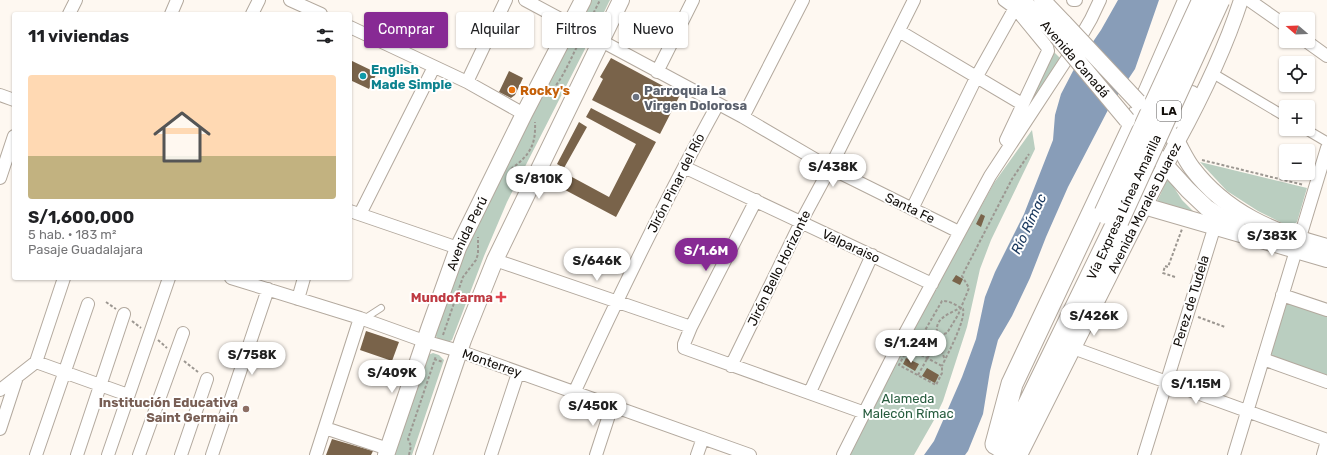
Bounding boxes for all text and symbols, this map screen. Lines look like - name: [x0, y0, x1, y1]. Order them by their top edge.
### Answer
- chip: Comprar: [364, 12, 448, 48]
- chip: Alquilar: [456, 12, 534, 48]
- chip: Filtros: [542, 12, 611, 48]
- chip: Nuevo: [619, 12, 688, 48]
- north arrow: [1279, 12, 1315, 48]
- map controls: [1279, 12, 1315, 180]
- street label: Avenida Canadá: [1037, 17, 1113, 101]
- icon: filters: [314, 25, 336, 47]
- text: 11 viviendas: [28, 26, 129, 46]
- button: locate: [1279, 56, 1315, 92]
- place label: English Made Simple: [371, 62, 452, 92]
- marker: English Made Simple: [358, 71, 368, 81]
- place label: Rocky's: [520, 83, 570, 98]
- place label: Parroquia La Virgen Dolorosa: [644, 83, 747, 113]
- marker: Rocky's: [507, 85, 517, 95]
- marker: Parroquia La Virgen Dolorosa: [631, 92, 641, 102]
- button: +: [1279, 100, 1315, 136]
- icon: home: [146, 101, 218, 173]
- road number: LA: [1157, 101, 1181, 121]
- street label: Jirón Pinar del Río: [644, 131, 708, 235]
- street label: Vía Expresa Línea Amarilla: [1084, 132, 1164, 282]
- street label: Avenida Morales Duarez: [1104, 140, 1184, 275]
- button: −: [1279, 144, 1315, 180]
- pin: S/438K: [800, 154, 866, 188]
- text: S/438K: [808, 159, 858, 174]
- pin: S/810K: [506, 166, 572, 200]
- text: S/810K: [515, 171, 563, 186]
- street label: Santa Fe: [883, 190, 937, 226]
- water label: Río Rímac: [1008, 191, 1051, 257]
- street label: Avenida Perú: [443, 194, 490, 272]
- text: S/1,600,000: [28, 207, 134, 227]
- street label: Jirón Bello Horizonte: [745, 208, 813, 328]
- pin: S/383K: [1239, 223, 1305, 257]
- street label: Valparaiso: [820, 226, 882, 266]
- text: 5 hab. · 183 m²: [28, 227, 116, 242]
- text: S/383K: [1247, 228, 1297, 243]
- pin: S/1.6M: [673, 238, 739, 272]
- text: Pasaje Guadalajara: [28, 242, 143, 257]
- text: S/1.6M: [684, 243, 728, 258]
- pin: S/646K: [564, 248, 630, 282]
- text: S/646K: [572, 253, 622, 268]
- street label: Perez de Tudela: [1170, 253, 1212, 349]
- place label: Mundofarma: [411, 290, 493, 305]
- marker: Mundofarma: [496, 292, 506, 302]
- pin: S/426K: [1061, 303, 1127, 337]
- text: S/426K: [1069, 308, 1119, 323]
- pin: S/1.24M: [874, 330, 948, 364]
- text: S/1.24M: [884, 335, 938, 350]
- pin: S/758K: [219, 342, 285, 376]
- street label: Monterrey: [460, 346, 524, 380]
- text: S/758K: [228, 347, 276, 362]
- pin: S/409K: [359, 360, 425, 394]
- text: S/409K: [367, 365, 417, 380]
- pin: S/1.15M: [1159, 371, 1233, 405]
- text: S/1.15M: [1171, 376, 1221, 391]
- park label: Alameda Malecón Rímac: [862, 391, 954, 421]
- pin: S/450K: [560, 393, 626, 427]
- place label: Institución Educativa Saint Germain: [99, 395, 238, 425]
- text: S/450K: [568, 398, 618, 413]
- marker: Institución Educativa Saint Germain: [241, 404, 251, 414]

